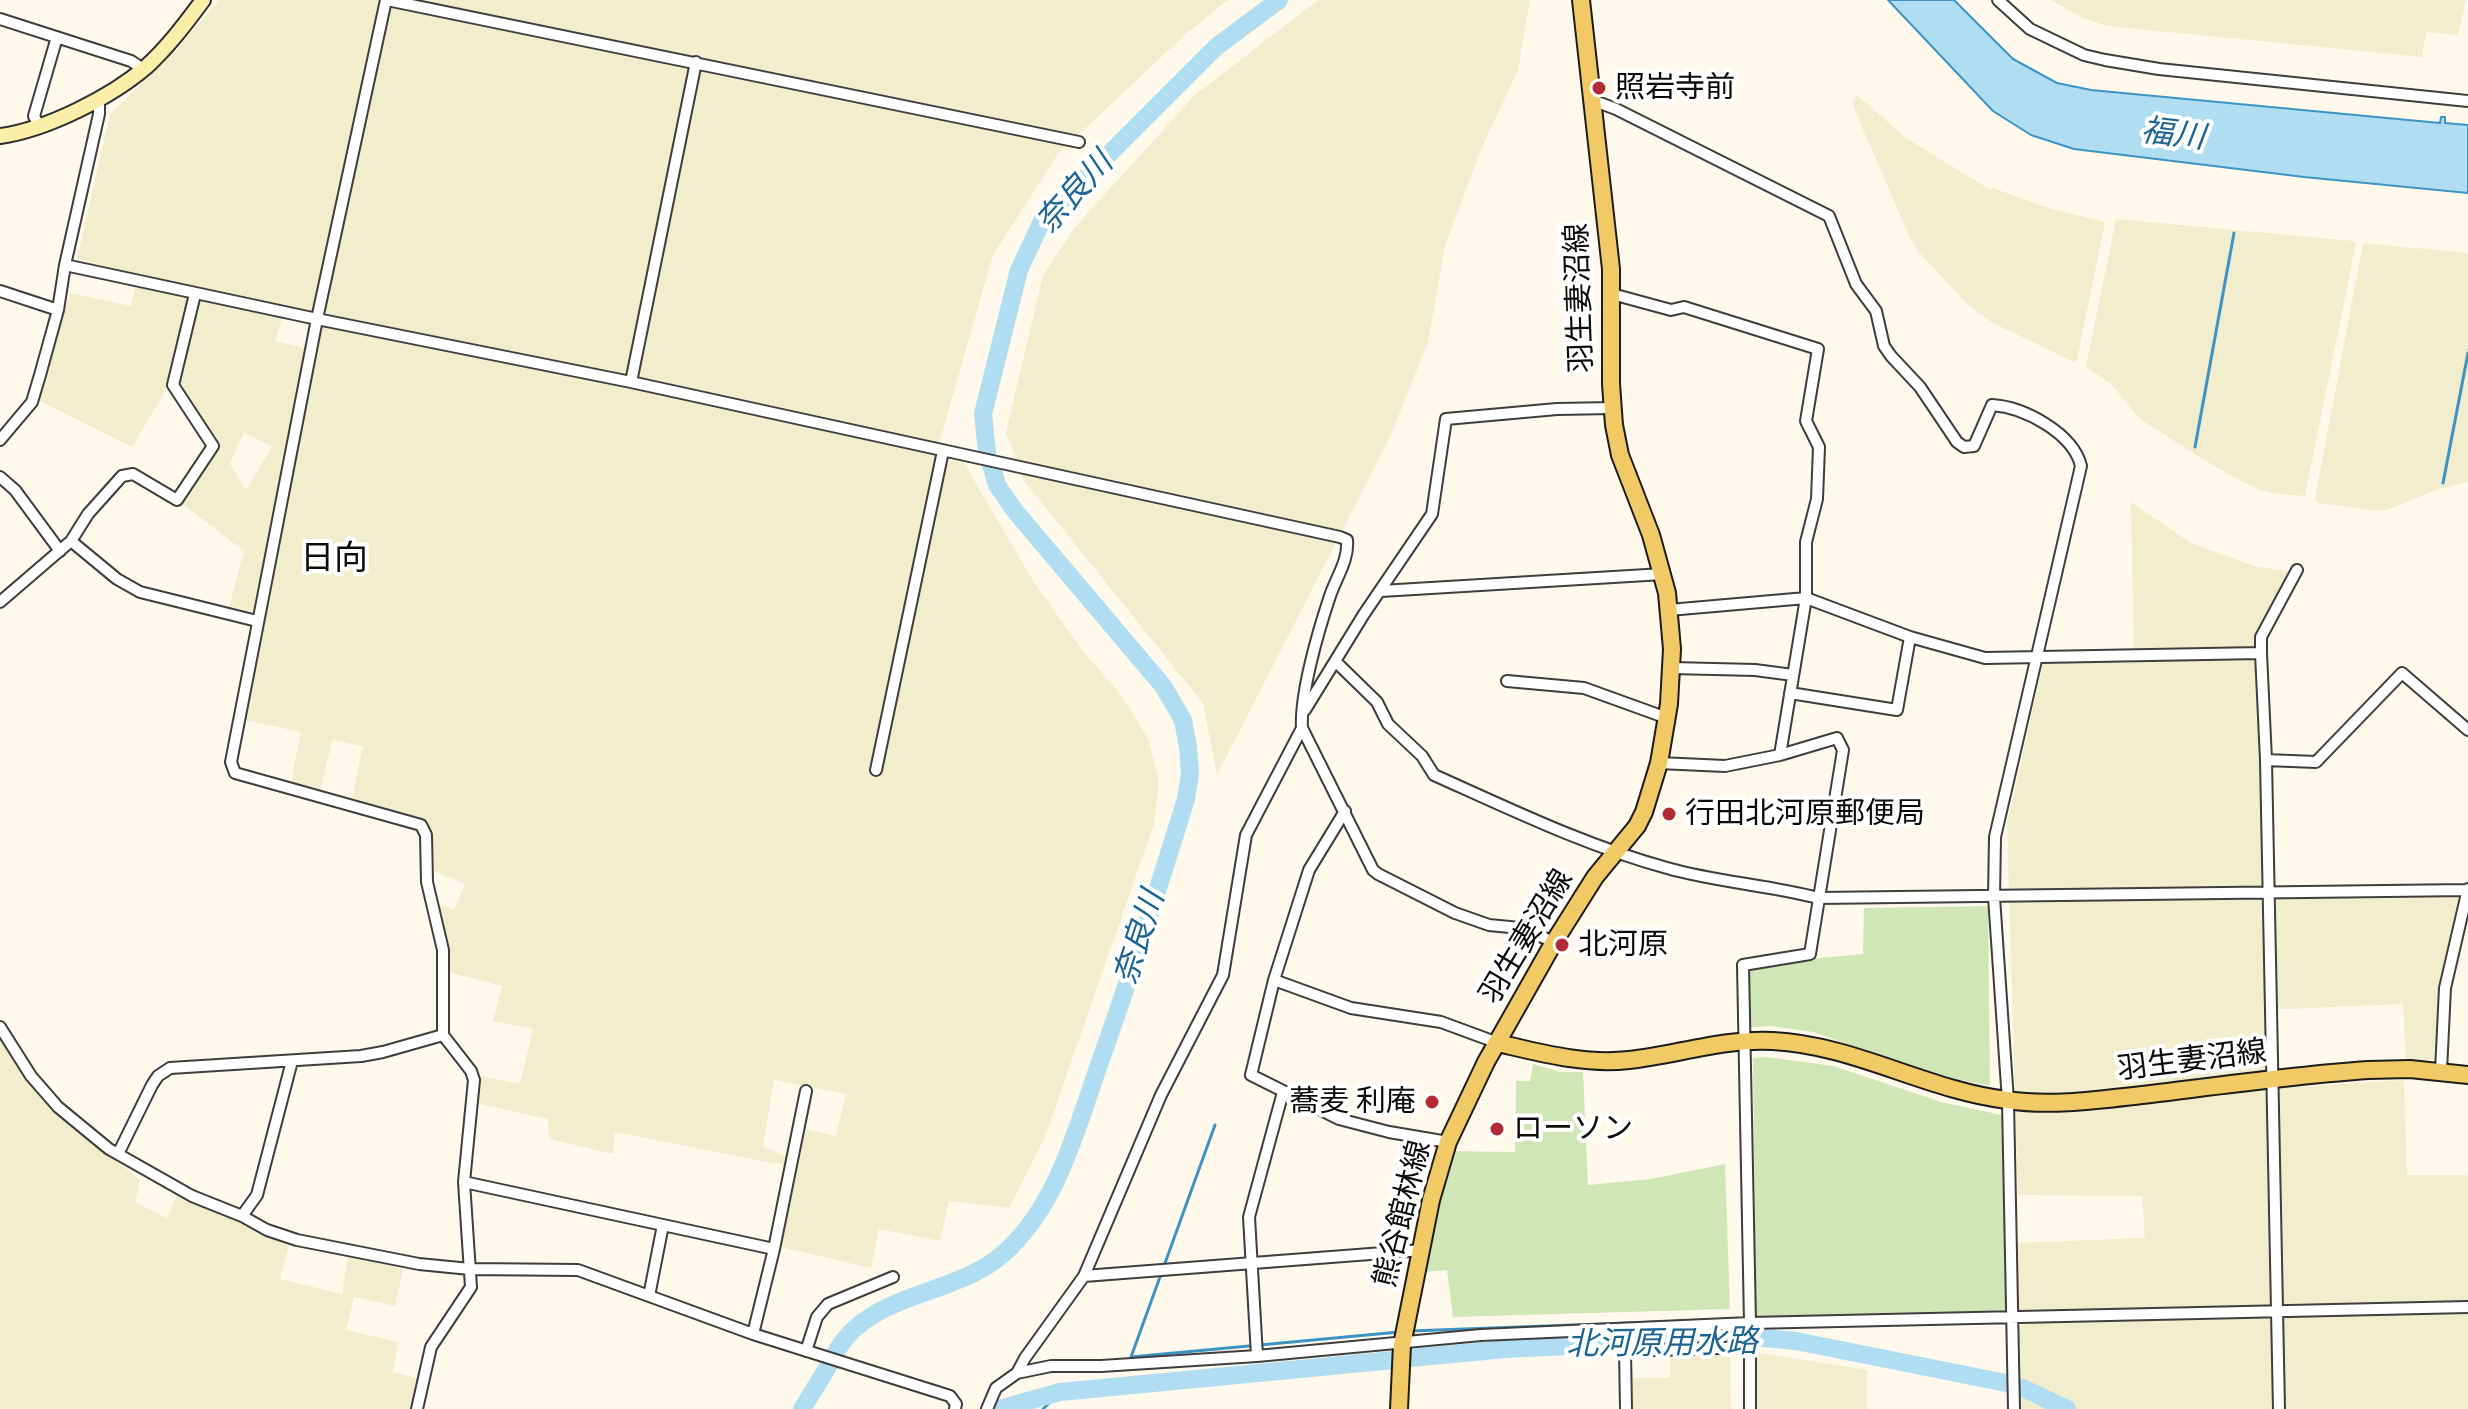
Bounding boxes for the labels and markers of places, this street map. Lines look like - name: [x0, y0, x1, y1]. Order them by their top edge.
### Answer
- place label: 照岩寺前: [1615, 70, 1735, 106]
- marker: 照岩寺前: [1590, 79, 1608, 97]
- place label: 行田北河原郵便局: [1685, 796, 1925, 832]
- marker: 行田北河原郵便局: [1660, 805, 1678, 823]
- place label: 北河原: [1578, 927, 1668, 963]
- marker: 北河原: [1553, 936, 1571, 954]
- place label: 蕎麦 利庵: [1289, 1084, 1416, 1120]
- marker: 蕎麦 利庵: [1423, 1093, 1441, 1111]
- place label: ローソン: [1513, 1111, 1633, 1147]
- marker: ローソン: [1488, 1120, 1506, 1138]

